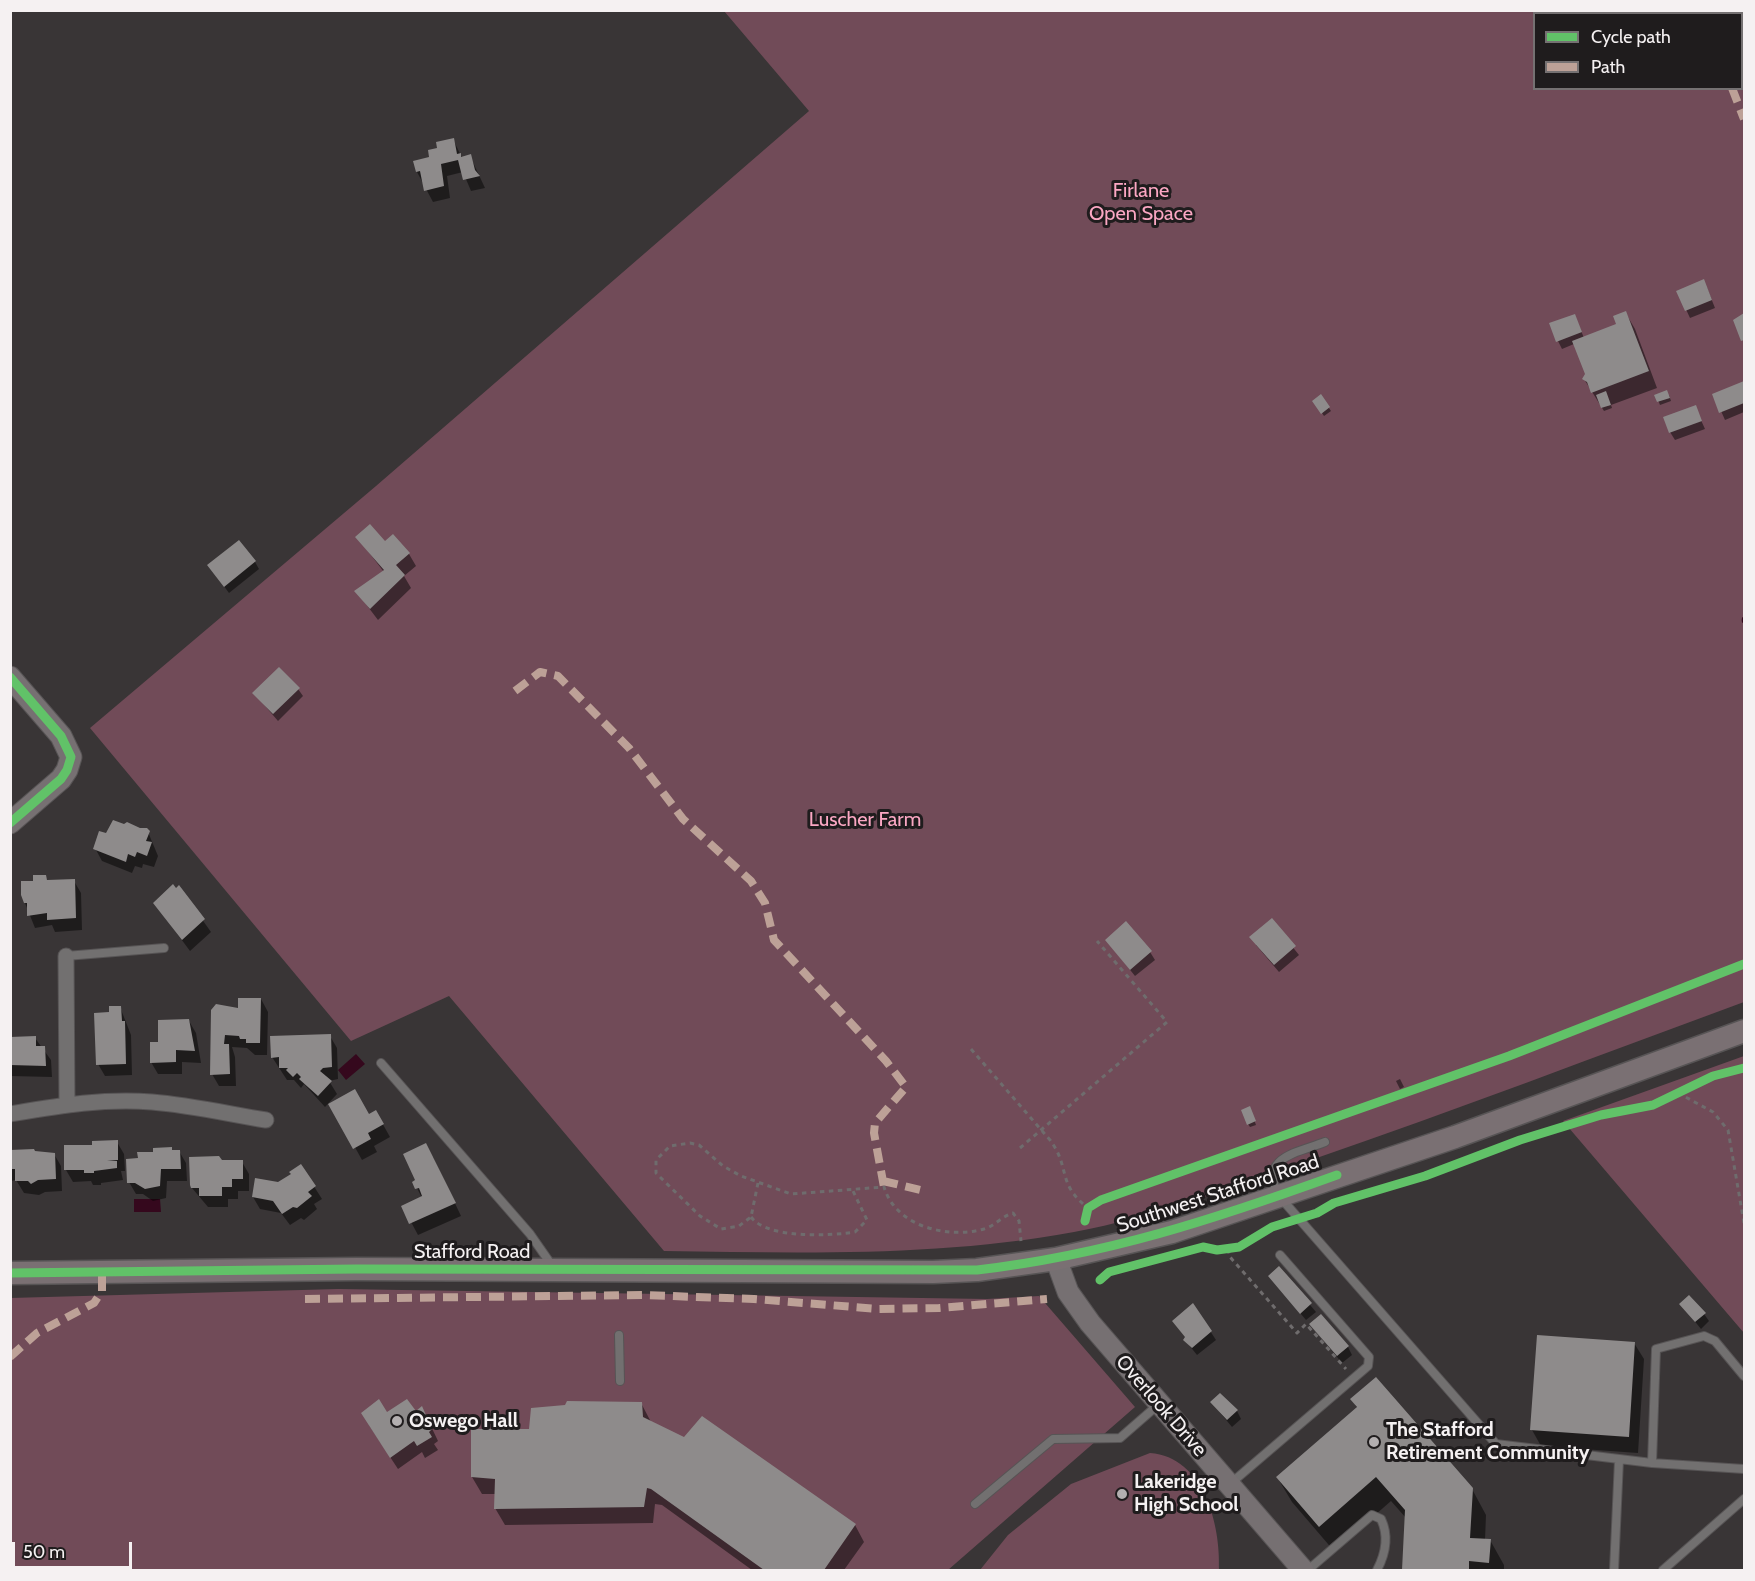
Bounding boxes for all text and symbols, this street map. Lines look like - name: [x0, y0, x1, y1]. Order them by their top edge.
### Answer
- legend: [1533, 12, 1743, 90]
- text: Cycle path: [1591, 26, 1671, 48]
- text: Path: [1591, 56, 1625, 78]
- park label: Firlane Open Space: [1089, 179, 1193, 226]
- park label: Luscher Farm: [809, 808, 921, 832]
- street label: Southwest Stafford Road: [1114, 1150, 1322, 1238]
- street label: Stafford Road: [414, 1240, 530, 1264]
- street label: Overlook Drive: [1110, 1350, 1212, 1462]
- place label: Oswego Hall: [409, 1409, 518, 1433]
- marker: Oswego Hall: [390, 1414, 404, 1428]
- place label: The Stafford Retirement Community: [1386, 1418, 1589, 1465]
- marker: The Stafford Retirement Community: [1367, 1435, 1381, 1449]
- place label: Lakeridge High School: [1134, 1470, 1239, 1517]
- marker: Lakeridge High School: [1115, 1487, 1129, 1501]
- scale bar: [15, 1530, 135, 1568]
- text: 50 m: [23, 1541, 65, 1563]

